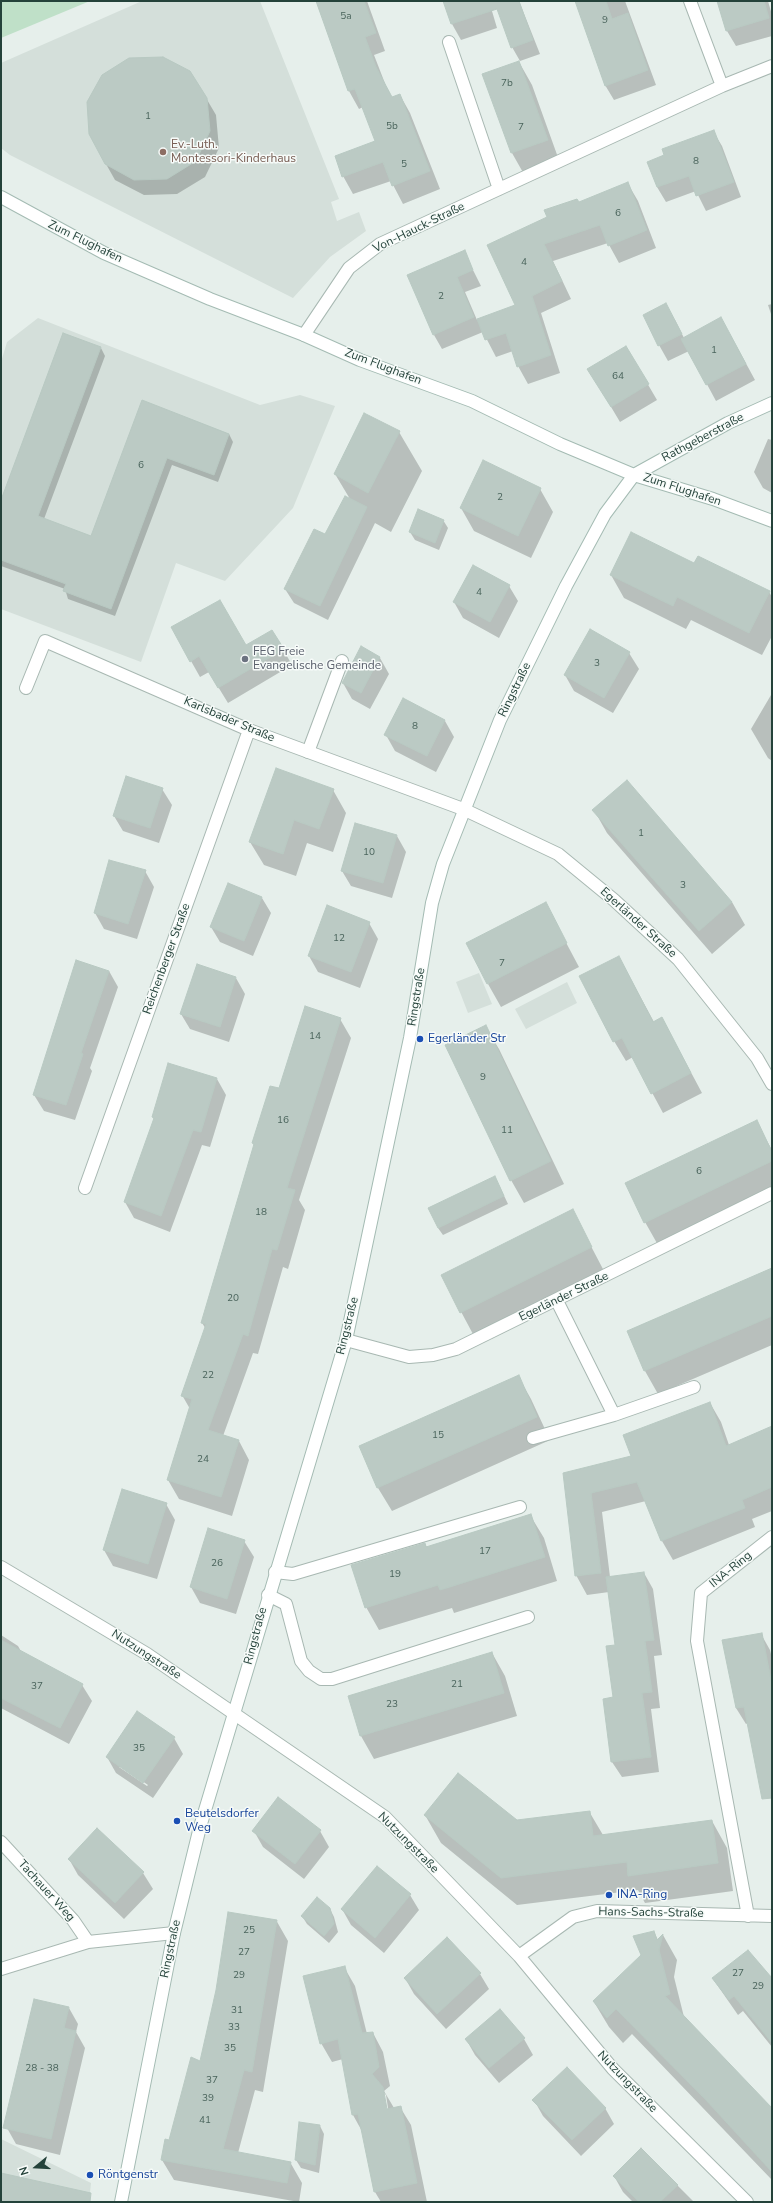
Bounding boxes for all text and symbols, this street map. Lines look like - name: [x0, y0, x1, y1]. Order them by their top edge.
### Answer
- house number: 5a: [340, 11, 352, 23]
- house number: 9: [602, 15, 608, 27]
- house number: 7b: [501, 78, 513, 90]
- house number: 1: [145, 111, 151, 123]
- house number: 5b: [386, 121, 398, 133]
- house number: 7: [518, 122, 524, 134]
- place label: Ev.-Luth. Montessori-Kinderhaus: [171, 138, 296, 166]
- marker: Ev.-Luth. Montessori-Kinderhaus: [158, 147, 168, 157]
- house number: 8: [693, 156, 699, 168]
- house number: 5: [401, 159, 407, 171]
- street label: Von-Hauck-Straße: [371, 200, 467, 256]
- house number: 6: [615, 208, 621, 220]
- street label: Zum Flughafen: [45, 218, 125, 266]
- house number: 4: [521, 257, 527, 269]
- house number: 2: [438, 291, 444, 303]
- house number: 1: [711, 345, 717, 357]
- street label: Zum Flughafen: [343, 346, 423, 388]
- house number: 64: [612, 371, 624, 383]
- street label: Rathgeberstraße: [660, 410, 746, 466]
- house number: 6: [138, 460, 144, 472]
- street label: Zum Flughafen: [641, 471, 723, 509]
- house number: 2: [497, 492, 503, 504]
- house number: 4: [476, 587, 482, 599]
- place label: FEG Freie Evangelische Gemeinde: [253, 645, 381, 673]
- marker: FEG Freie Evangelische Gemeinde: [240, 654, 250, 664]
- house number: 3: [594, 658, 600, 670]
- street label: Ringstraße: [496, 660, 534, 720]
- street label: Karlsbader Straße: [181, 694, 277, 746]
- house number: 8: [412, 721, 418, 733]
- house number: 1: [638, 828, 644, 840]
- house number: 10: [363, 847, 375, 859]
- house number: 3: [680, 880, 686, 892]
- street label: Egerländer Straße: [597, 885, 679, 961]
- street label: Reichenberger Straße: [140, 902, 194, 1016]
- house number: 12: [333, 933, 345, 945]
- house number: 7: [499, 958, 505, 970]
- street label: Ringstraße: [405, 967, 429, 1027]
- house number: 14: [309, 1031, 321, 1043]
- place label: Egerländer Str: [428, 1032, 506, 1046]
- marker: Egerländer Str: [415, 1034, 425, 1044]
- house number: 9: [480, 1072, 486, 1084]
- house number: 16: [277, 1115, 289, 1127]
- house number: 11: [501, 1125, 513, 1137]
- house number: 6: [696, 1166, 702, 1178]
- house number: 18: [255, 1207, 267, 1219]
- street label: Egerländer Straße: [517, 1269, 611, 1325]
- house number: 20: [227, 1293, 239, 1305]
- street label: Ringstraße: [334, 1296, 362, 1356]
- house number: 22: [202, 1370, 214, 1382]
- house number: 15: [432, 1430, 444, 1442]
- house number: 24: [197, 1454, 209, 1466]
- house number: 17: [479, 1546, 491, 1558]
- street label: INA-Ring: [707, 1549, 755, 1591]
- house number: 26: [211, 1558, 223, 1570]
- house number: 19: [389, 1569, 401, 1581]
- street label: Ringstraße: [241, 1606, 271, 1666]
- street label: Nutzungstraße: [108, 1627, 184, 1683]
- house number: 21: [451, 1679, 463, 1691]
- house number: 37: [31, 1681, 43, 1693]
- house number: 23: [386, 1699, 398, 1711]
- house number: 35: [133, 1743, 145, 1755]
- place label: Beutelsdorfer Weg: [185, 1807, 259, 1835]
- street label: Nutzungstraße: [375, 1810, 441, 1876]
- marker: Beutelsdorfer Weg: [172, 1816, 182, 1826]
- street label: Tachauer Weg: [15, 1857, 77, 1925]
- place label: INA-Ring: [617, 1888, 667, 1902]
- marker: INA-Ring: [604, 1890, 614, 1900]
- street label: Hans-Sachs-Straße: [598, 1905, 704, 1921]
- street label: Ringstraße: [158, 1919, 184, 1979]
- house number: 25: [243, 1925, 255, 1937]
- house number: 27: [238, 1947, 250, 1959]
- house number: 27: [732, 1968, 744, 1980]
- house number: 29: [233, 1970, 245, 1982]
- house number: 29: [752, 1981, 764, 1993]
- house number: 31: [231, 2005, 243, 2017]
- house number: 33: [228, 2022, 240, 2034]
- house number: 35: [224, 2043, 236, 2055]
- street label: Nutzungstraße: [594, 2048, 660, 2116]
- house number: 28 - 38: [25, 2063, 59, 2075]
- house number: 37: [206, 2075, 218, 2087]
- house number: 39: [202, 2093, 214, 2105]
- house number: 41: [199, 2115, 211, 2127]
- north arrow: [16, 2147, 56, 2187]
- text: N: [16, 2165, 33, 2177]
- place label: Röntgenstr: [98, 2168, 158, 2182]
- marker: Röntgenstr: [85, 2170, 95, 2180]

